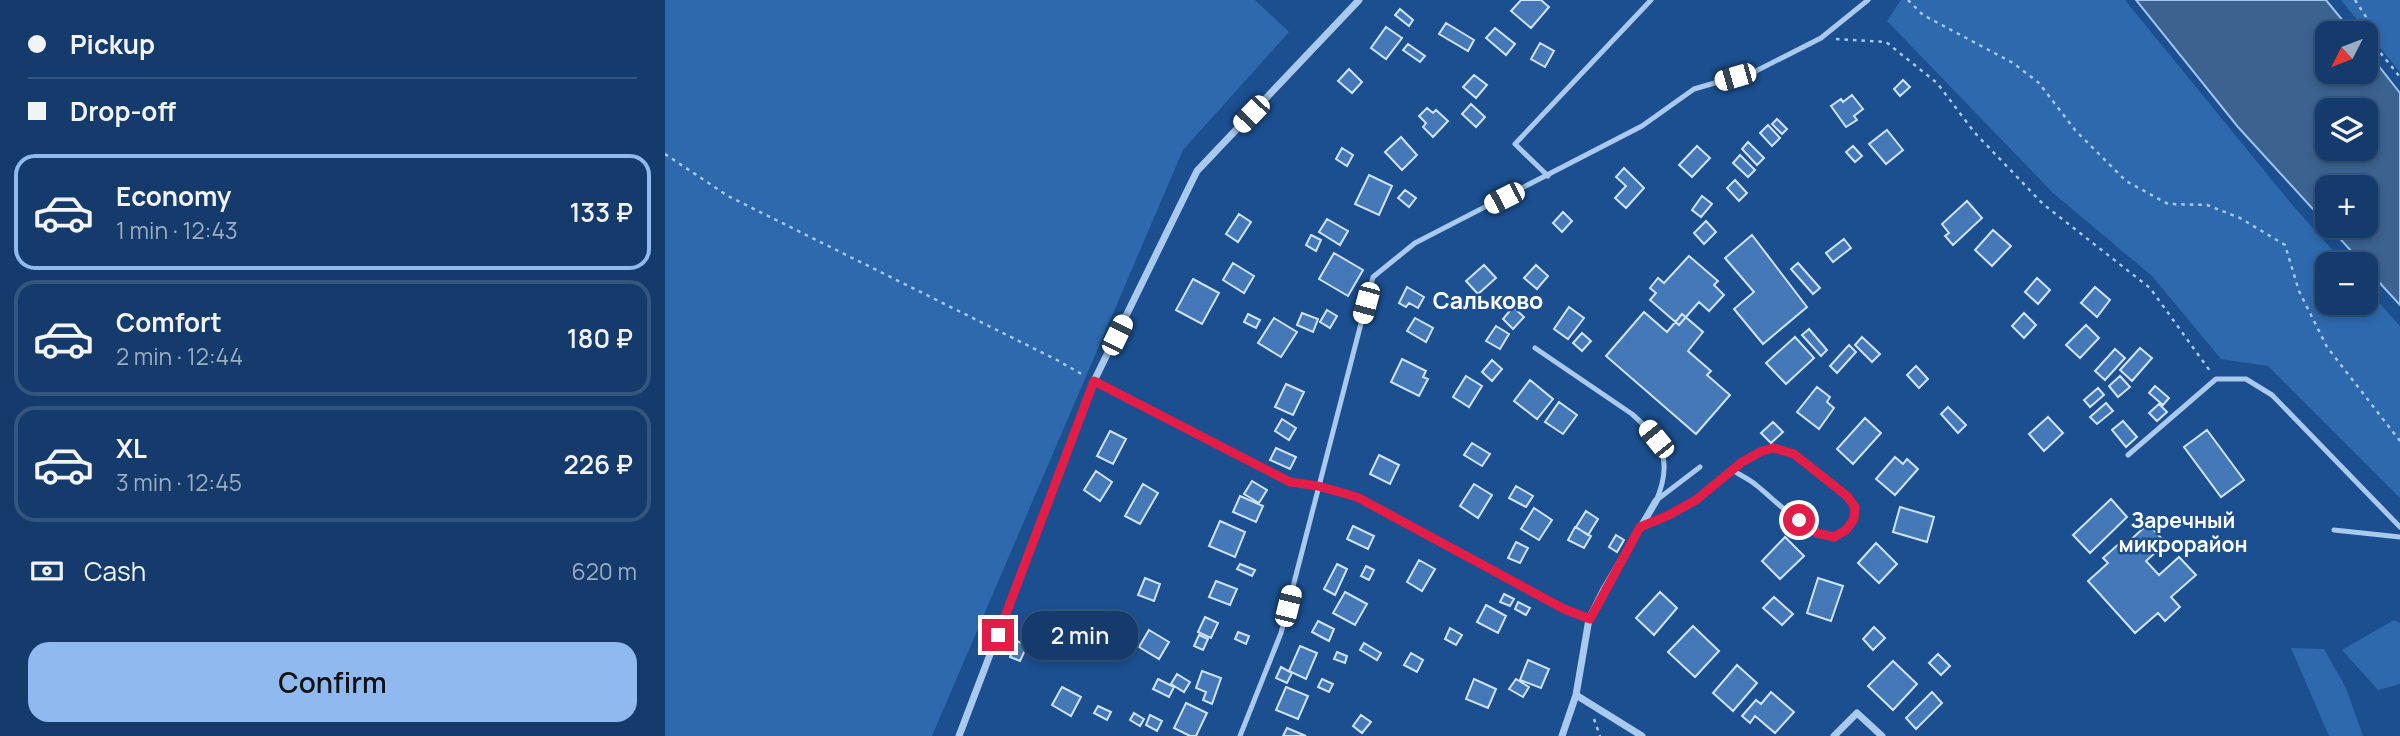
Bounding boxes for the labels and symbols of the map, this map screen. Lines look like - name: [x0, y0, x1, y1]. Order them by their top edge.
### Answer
- north arrow: [2315, 21, 2378, 84]
- car: [1712, 61, 1759, 93]
- car: [1229, 92, 1274, 136]
- car: [1481, 179, 1528, 217]
- car: [1351, 280, 1382, 326]
- district label: Сальково: [1433, 284, 1543, 316]
- car: [1099, 312, 1136, 358]
- car: [1635, 416, 1678, 462]
- route start: [1783, 504, 1815, 536]
- district label: Заречный микрорайон: [2118, 506, 2248, 558]
- car: [1273, 583, 1304, 629]
- callout: 2 min: [1023, 610, 1138, 660]
- route end: [982, 619, 1014, 651]

